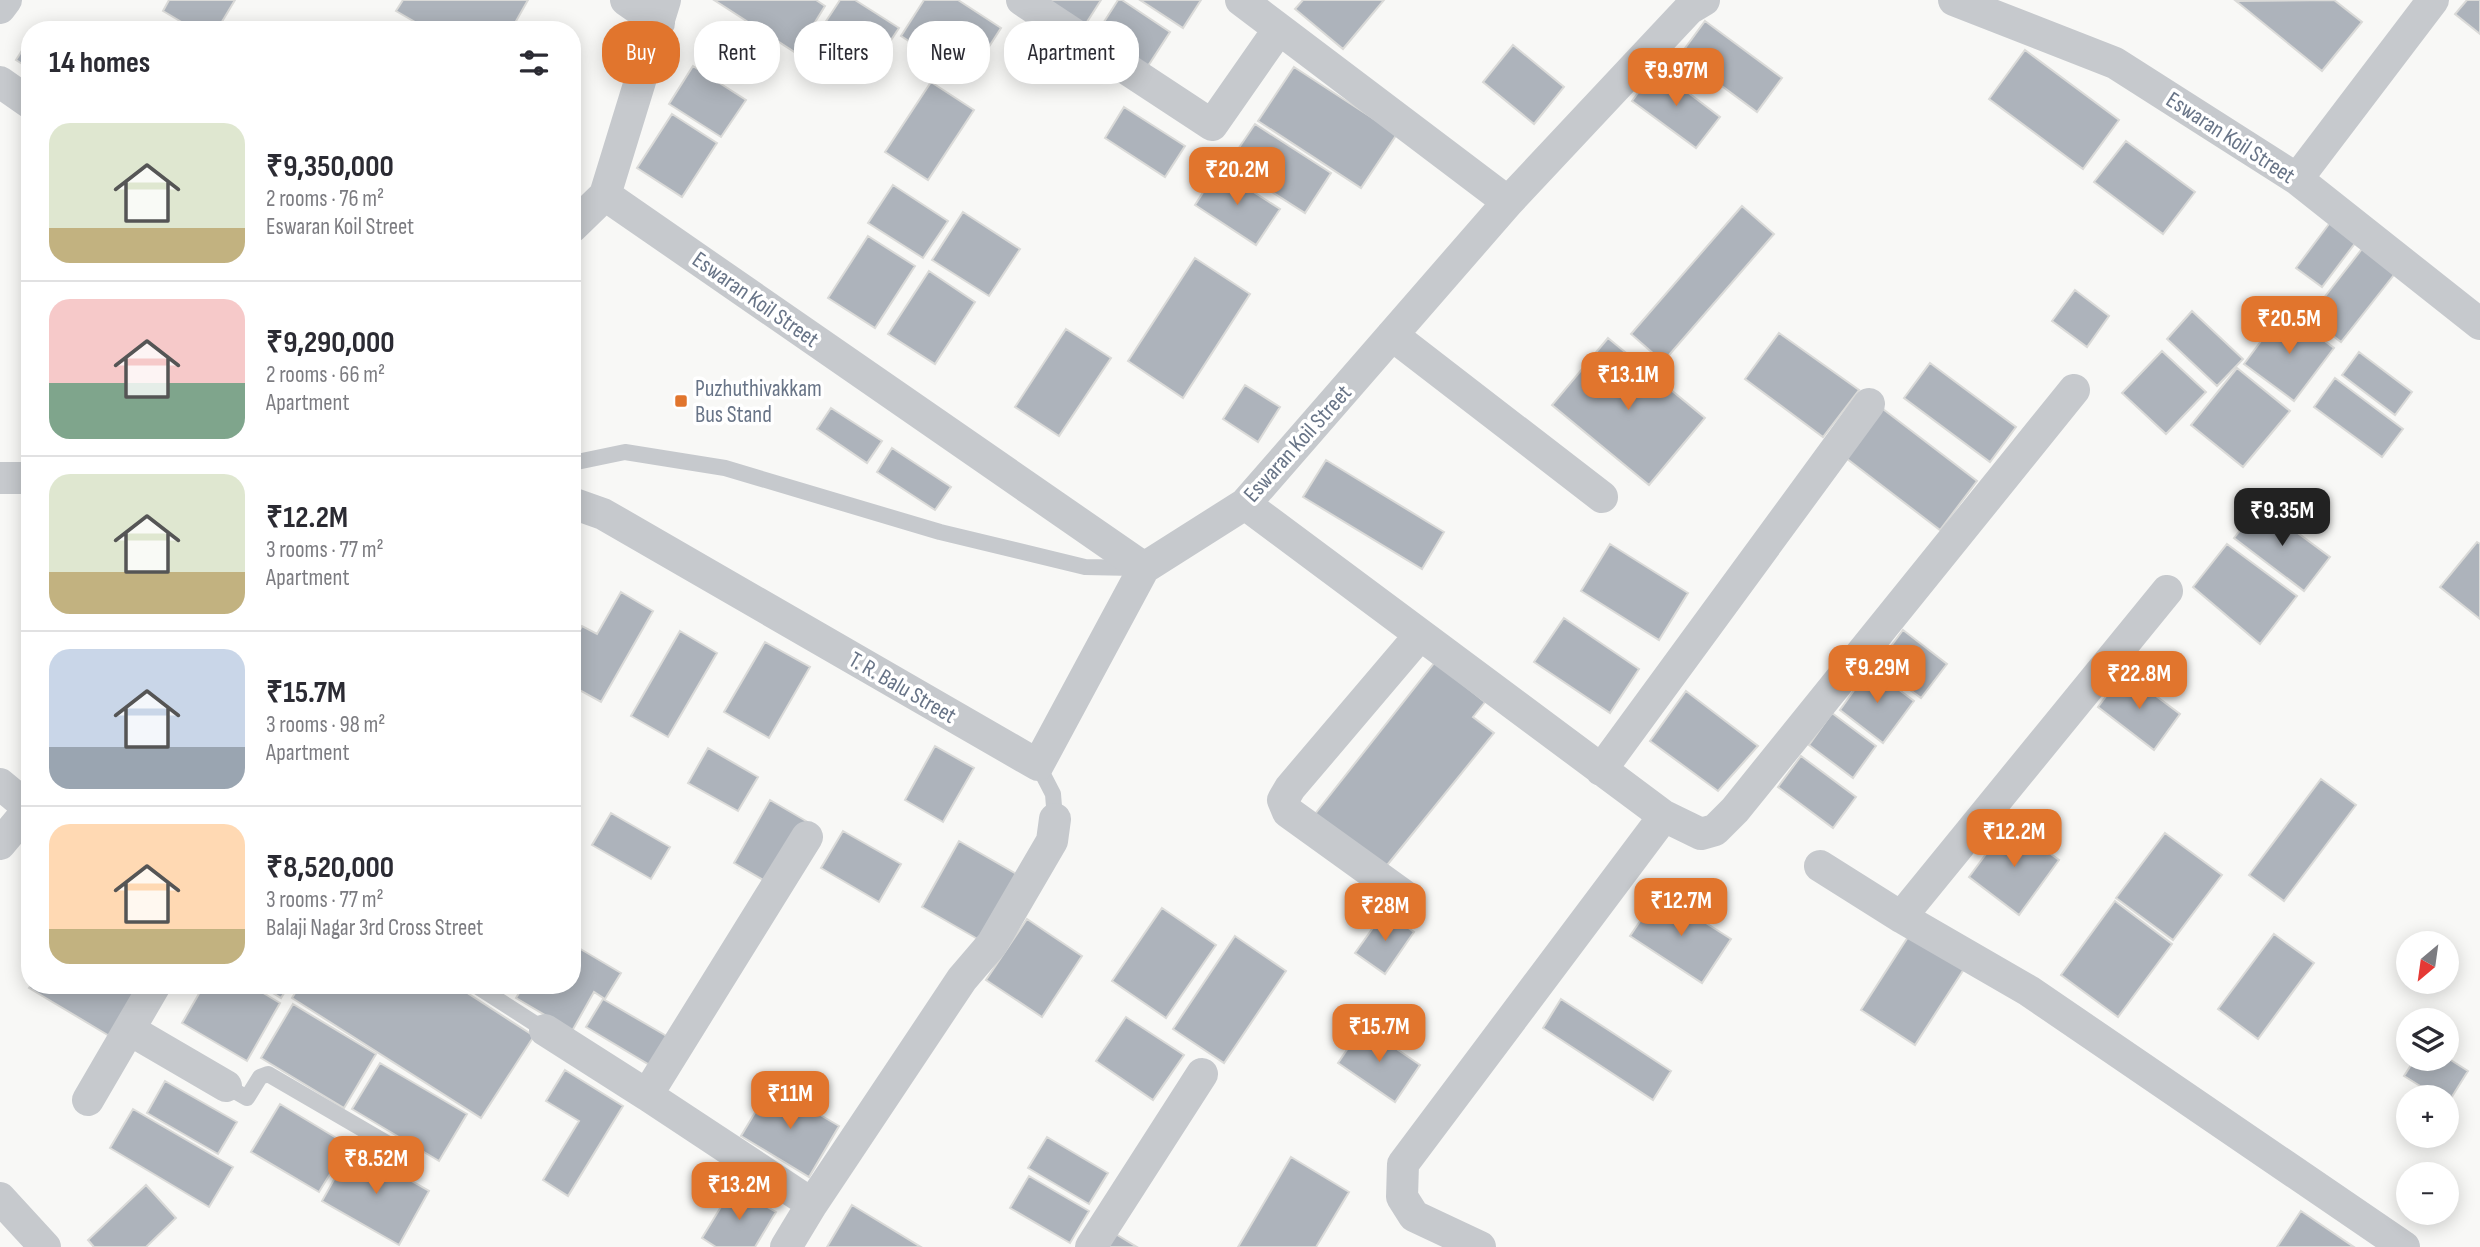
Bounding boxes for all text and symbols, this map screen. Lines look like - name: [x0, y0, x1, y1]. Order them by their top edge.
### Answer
- chip: Buy: [602, 21, 680, 84]
- chip: Rent: [694, 21, 780, 84]
- chip: Filters: [794, 21, 893, 84]
- chip: New: [907, 21, 990, 84]
- chip: Apartment: [1004, 21, 1139, 84]
- icon: filters: [515, 44, 553, 82]
- text: 14 homes: [49, 45, 150, 81]
- pin: ₹9.97M: [1619, 48, 1733, 108]
- text: ₹9.97M: [1644, 57, 1708, 85]
- street label: Eswaran Koil Street: [2161, 86, 2300, 190]
- pin: ₹20.2M: [1180, 148, 1294, 207]
- text: ₹9,350,000: [266, 149, 394, 185]
- icon: home: [105, 151, 189, 235]
- text: ₹20.2M: [1205, 156, 1269, 184]
- text: 2 rooms · 76 m²: [266, 185, 384, 213]
- text: Eswaran Koil Street: [266, 213, 414, 241]
- street label: Eswaran Koil Street: [687, 246, 824, 354]
- pin: ₹20.5M: [2232, 296, 2346, 356]
- text: ₹20.5M: [2257, 305, 2321, 333]
- text: ₹9,290,000: [266, 325, 395, 361]
- icon: home: [105, 327, 189, 411]
- pin: ₹13.1M: [1571, 352, 1685, 412]
- text: 2 rooms · 66 m²: [266, 361, 385, 389]
- text: ₹13.1M: [1597, 361, 1659, 389]
- place label: Puzhuthivakkam Bus Stand: [695, 375, 822, 429]
- street label: Eswaran Koil Street: [1238, 379, 1358, 508]
- text: Apartment: [266, 389, 350, 417]
- marker: Puzhuthivakkam Bus Stand: [673, 393, 689, 409]
- pin: ₹9.35M: [2225, 489, 2339, 548]
- text: ₹9.35M: [2250, 497, 2314, 525]
- text: ₹12.2M: [266, 500, 348, 536]
- icon: home: [105, 502, 189, 586]
- text: 3 rooms · 77 m²: [266, 536, 384, 564]
- text: Apartment: [266, 564, 350, 592]
- street label: T. R. Balu Street: [844, 646, 961, 730]
- pin: ₹9.29M: [1820, 646, 1934, 705]
- pin: ₹22.8M: [2082, 652, 2196, 711]
- text: ₹9.29M: [1845, 654, 1909, 682]
- text: ₹22.8M: [2107, 660, 2171, 688]
- text: ₹15.7M: [266, 675, 346, 711]
- icon: home: [105, 677, 189, 761]
- text: 3 rooms · 98 m²: [266, 711, 385, 739]
- text: Apartment: [266, 739, 350, 767]
- pin: ₹12.2M: [1957, 810, 2071, 869]
- text: ₹12.2M: [1983, 818, 2045, 846]
- text: ₹8,520,000: [266, 850, 394, 886]
- icon: home: [105, 852, 189, 936]
- pin: ₹12.7M: [1624, 878, 1738, 938]
- pin: ₹28M: [1344, 884, 1426, 943]
- text: 3 rooms · 77 m²: [266, 886, 384, 914]
- text: ₹12.7M: [1650, 887, 1712, 915]
- text: ₹28M: [1361, 892, 1409, 920]
- text: Balaji Nagar 3rd Cross Street: [266, 914, 483, 942]
- north arrow: [2396, 931, 2459, 994]
- map controls: [2396, 931, 2459, 1225]
- pin: ₹15.7M: [1322, 1004, 1436, 1064]
- button: layers: [2396, 1008, 2459, 1071]
- text: ₹15.7M: [1348, 1013, 1410, 1041]
- pin: ₹11M: [749, 1072, 831, 1131]
- text: ₹11M: [767, 1080, 813, 1108]
- button: +: [2396, 1085, 2459, 1148]
- pin: ₹8.52M: [319, 1136, 433, 1196]
- text: ₹8.52M: [344, 1145, 408, 1173]
- pin: ₹13.2M: [682, 1162, 796, 1222]
- button: −: [2396, 1162, 2459, 1225]
- text: ₹13.2M: [708, 1171, 770, 1199]

